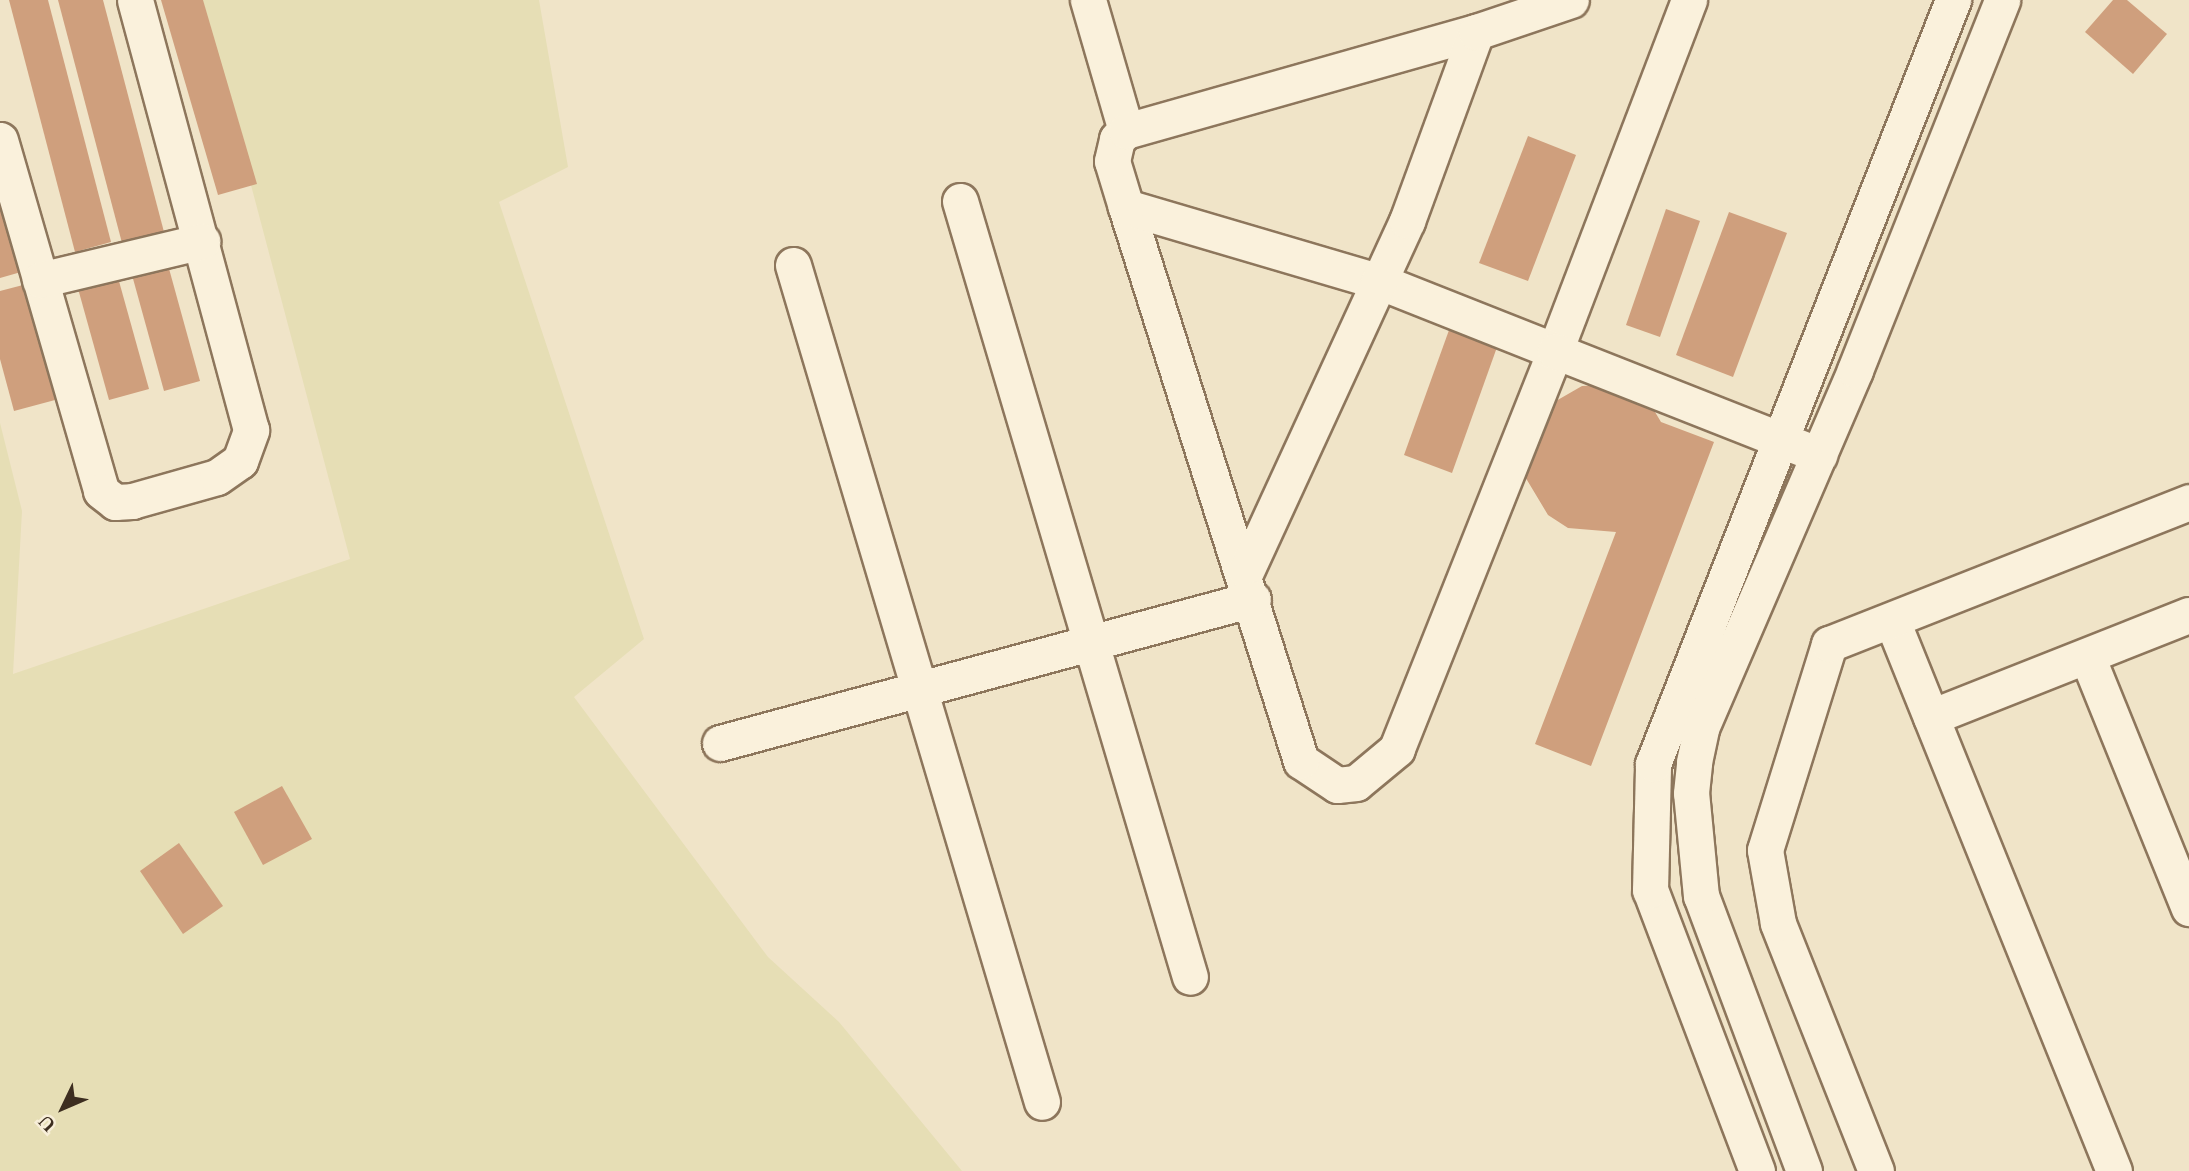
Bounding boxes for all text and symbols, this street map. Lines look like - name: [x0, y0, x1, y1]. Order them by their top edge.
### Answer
- north arrow: [28, 1073, 98, 1143]
- text: U: [32, 1107, 64, 1139]

